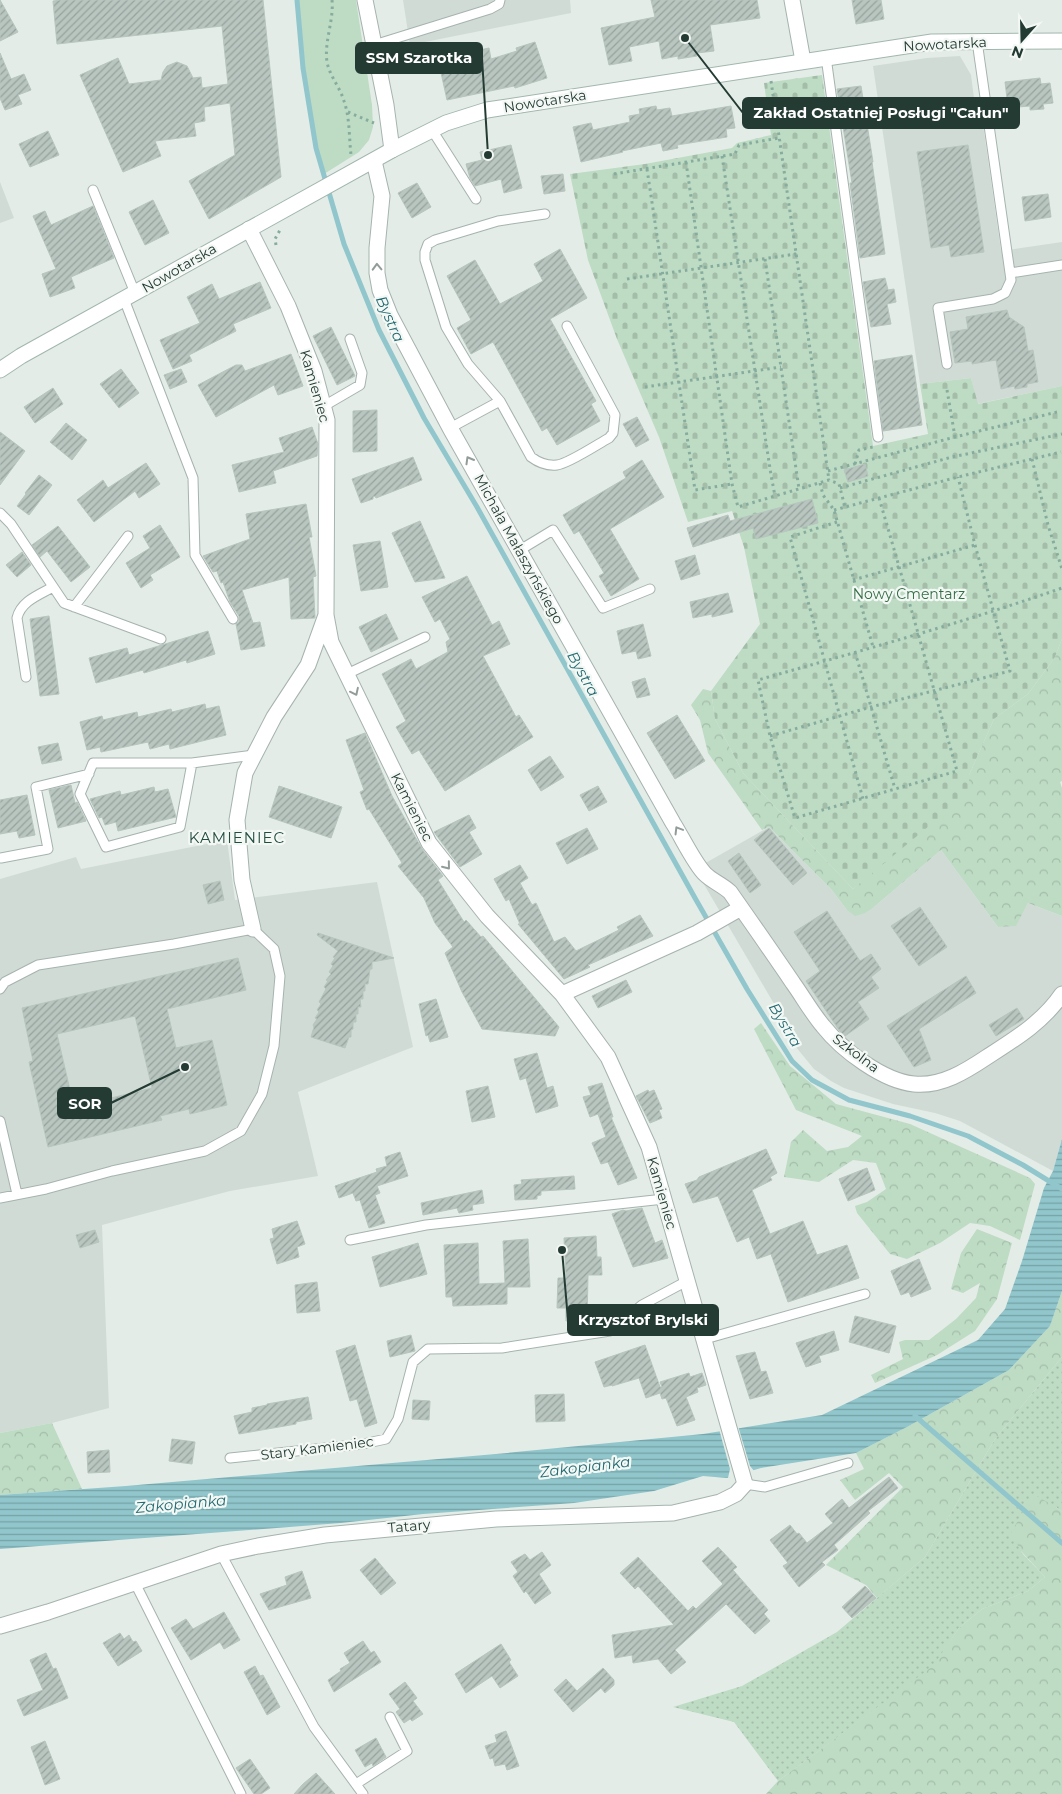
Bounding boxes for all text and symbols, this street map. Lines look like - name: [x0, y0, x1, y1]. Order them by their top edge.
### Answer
- north arrow: [997, 15, 1047, 65]
- street label: Nowotarska: [903, 33, 987, 55]
- text: N: [1009, 42, 1026, 63]
- callout: SSM Szarotka: [356, 43, 482, 73]
- text: SSM Szarotka: [366, 48, 472, 67]
- street label: Nowotarska: [502, 86, 588, 116]
- callout: Zakład Ostatniej Posługi "Całun": [743, 98, 1019, 128]
- text: Zakład Ostatniej Posługi "Całun": [753, 103, 1009, 122]
- street label: Nowotarska: [138, 239, 220, 297]
- one-way arrow: [372, 263, 383, 271]
- water label: Bystra: [372, 293, 409, 345]
- street label: Kamieniec: [296, 348, 334, 424]
- one-way arrow: [465, 457, 475, 466]
- street label: Michała Małaszyńskiego: [470, 471, 568, 627]
- park label: Nowy Cmentarz: [853, 585, 965, 603]
- water label: Bystra: [563, 648, 604, 700]
- one-way arrow: [349, 687, 359, 696]
- street label: Kamieniec: [387, 770, 437, 844]
- one-way arrow: [674, 827, 684, 836]
- district label: KAMIENIEC: [189, 828, 285, 847]
- one-way arrow: [442, 860, 451, 869]
- water label: Bystra: [765, 999, 806, 1051]
- street label: Szkolna: [829, 1030, 883, 1076]
- callout: SOR: [58, 1088, 111, 1118]
- text: SOR: [68, 1094, 102, 1113]
- street label: Kamieniec: [643, 1155, 681, 1231]
- callout: Krzysztof Brylski: [568, 1305, 718, 1335]
- text: Krzysztof Brylski: [578, 1310, 708, 1329]
- street label: Stary Kamieniec: [259, 1432, 375, 1464]
- water label: Zakopianka: [538, 1452, 631, 1482]
- water label: Zakopianka: [134, 1490, 227, 1517]
- street label: Tatary: [387, 1515, 431, 1537]

